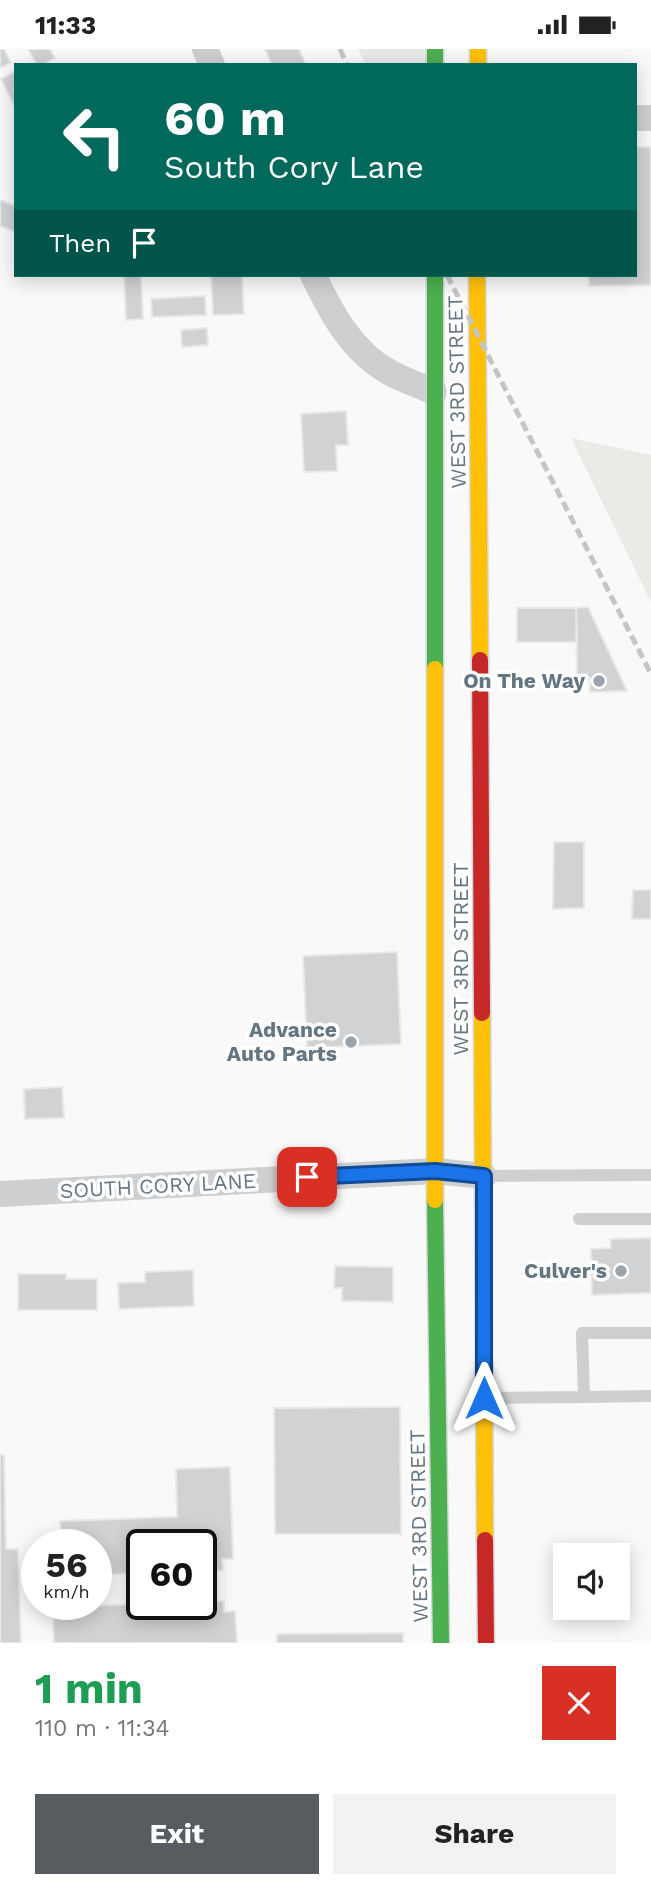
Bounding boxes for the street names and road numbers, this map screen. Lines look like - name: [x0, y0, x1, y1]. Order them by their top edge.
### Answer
- street label: WEST 3RD STREET: [442, 295, 471, 489]
- street label: WEST 3RD STREET: [448, 862, 473, 1056]
- street label: SOUTH CORY LANE: [59, 1168, 257, 1203]
- street label: WEST 3RD STREET: [404, 1429, 433, 1623]

